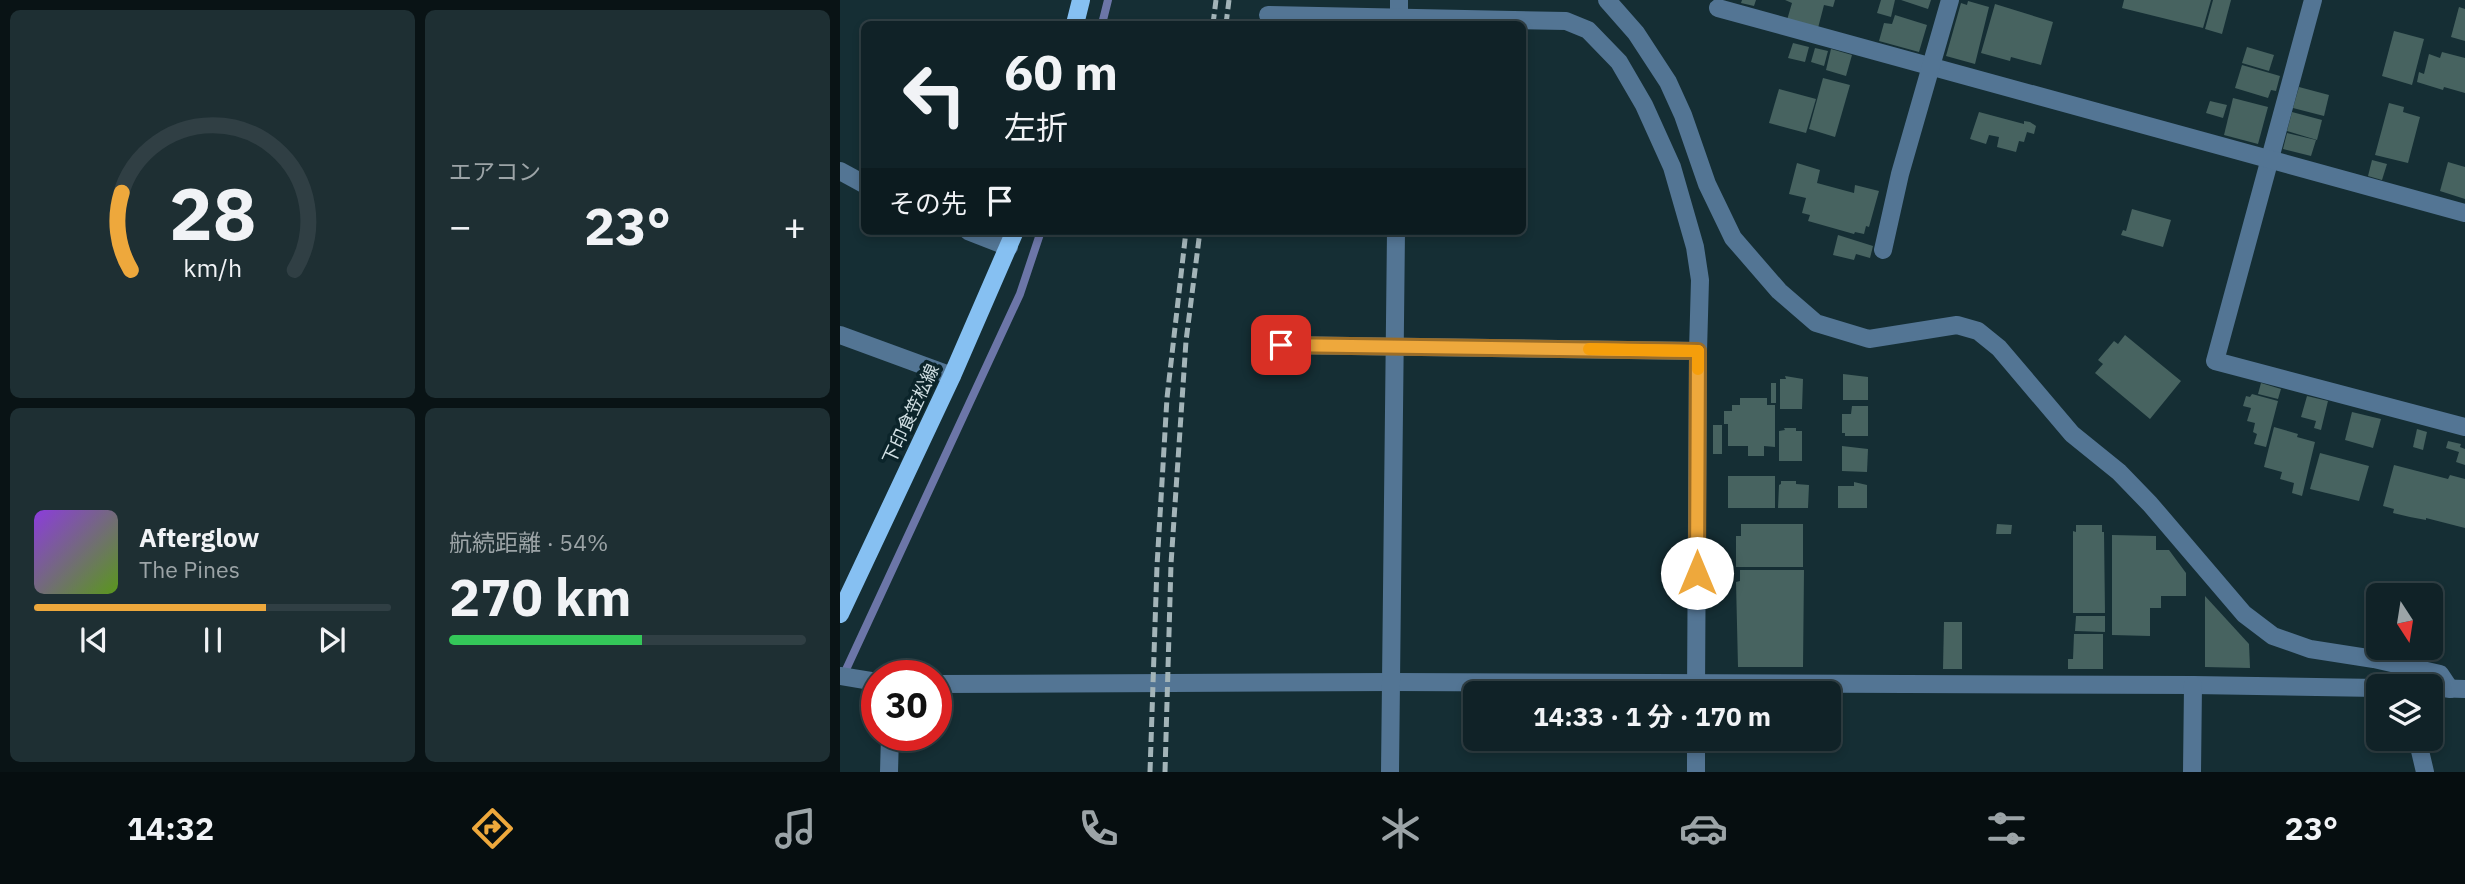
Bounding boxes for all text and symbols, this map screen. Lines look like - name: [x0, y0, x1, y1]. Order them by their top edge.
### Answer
- text: 60 m: [1004, 40, 1118, 103]
- icon: left: [889, 49, 980, 140]
- text: 左折: [1004, 106, 1068, 148]
- text: エアコン: [449, 156, 541, 186]
- text: 28: [169, 165, 256, 260]
- icon: arrive: [981, 182, 1019, 220]
- text: その先: [889, 186, 967, 220]
- text: 23°: [584, 192, 671, 259]
- text: −: [449, 201, 472, 250]
- text: +: [783, 201, 806, 250]
- text: km/h: [183, 251, 242, 284]
- pin: [1251, 315, 1311, 375]
- icon: arrive: [1262, 326, 1300, 364]
- street label: 下印食笠松線: [877, 360, 944, 468]
- text: Afterglow: [139, 520, 259, 554]
- text: 航続距離 · 54%: [449, 527, 608, 557]
- position arrow: [1660, 536, 1734, 610]
- text: The Pines: [139, 554, 240, 584]
- text: 270 km: [449, 563, 631, 630]
- north arrow: [2366, 583, 2443, 660]
- map controls: [2366, 583, 2443, 751]
- icon: previous: [75, 621, 113, 659]
- icon: pause: [194, 621, 232, 659]
- icon: next: [313, 621, 351, 659]
- speed limit sign: 30: [861, 660, 952, 751]
- button: layers: [2366, 674, 2443, 751]
- text: 14:33 · 1 分 · 170 m: [1533, 699, 1771, 733]
- icon: directions: [468, 804, 517, 853]
- icon: music: [771, 804, 820, 853]
- icon: phone: [1074, 804, 1123, 853]
- icon: climate: [1376, 804, 1425, 853]
- icon: car: [1679, 804, 1728, 853]
- icon: filters: [1982, 804, 2031, 853]
- text: 14:32: [127, 807, 214, 849]
- text: 23°: [2285, 807, 2338, 849]

